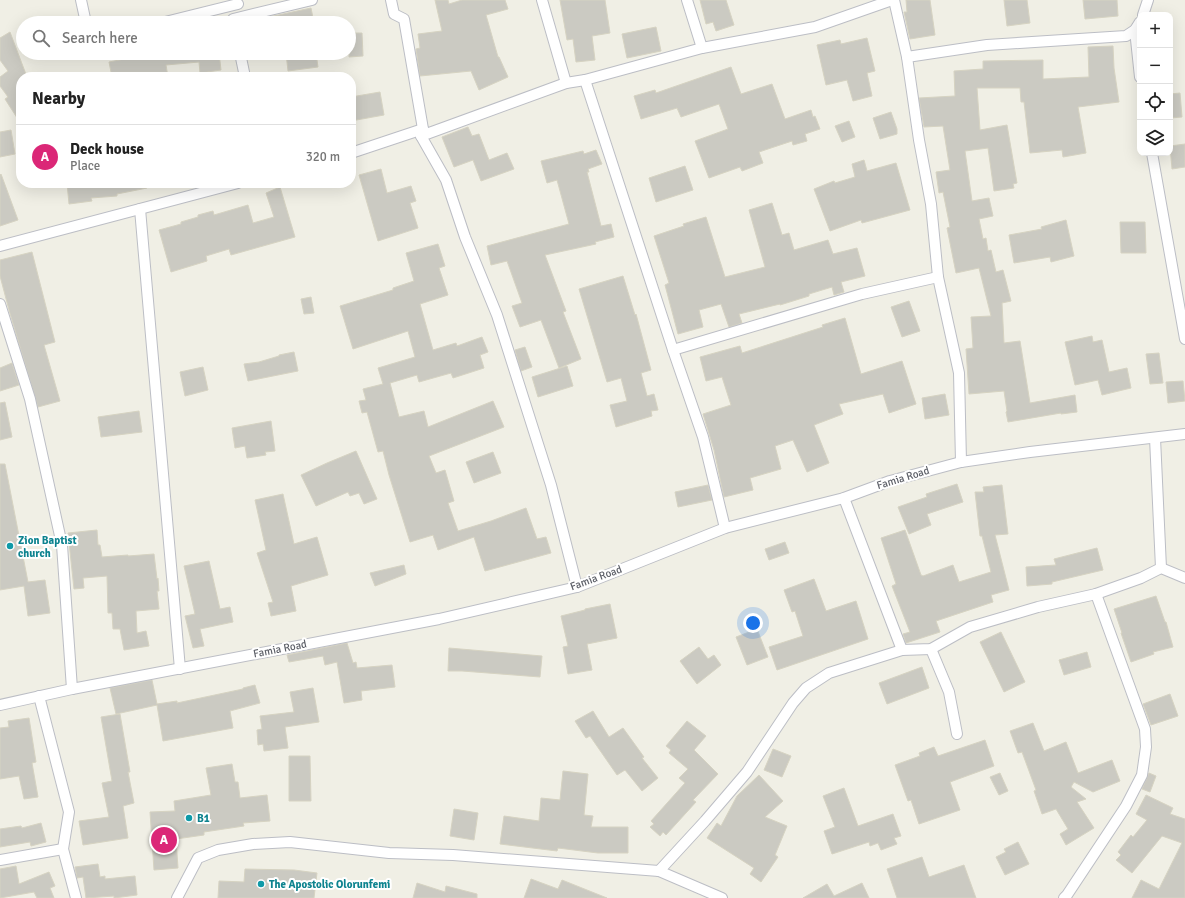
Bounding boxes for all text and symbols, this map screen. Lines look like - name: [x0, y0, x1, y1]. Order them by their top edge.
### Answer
- map controls: [1137, 12, 1173, 156]
- button: +: [1137, 12, 1173, 48]
- search box: [16, 16, 356, 60]
- icon: search: [30, 27, 52, 49]
- text: Search here: [62, 29, 138, 47]
- button: −: [1137, 48, 1173, 84]
- button: locate: [1137, 84, 1173, 120]
- text: Nearby: [32, 88, 85, 109]
- button: layers: [1137, 120, 1173, 156]
- text: Deck house: [70, 140, 144, 158]
- text: A: [41, 149, 49, 165]
- text: 320 m: [306, 149, 340, 165]
- text: Place: [70, 158, 100, 174]
- street label: Famia Road: [875, 464, 931, 492]
- place label: Zion Baptist church: [18, 534, 77, 560]
- marker: Zion Baptist church: [5, 541, 15, 551]
- street label: Famia Road: [568, 563, 624, 593]
- your location: [743, 613, 763, 633]
- street label: Famia Road: [252, 637, 308, 661]
- place label: B1: [197, 812, 210, 825]
- marker: B1: [184, 813, 194, 823]
- pin: A: [151, 825, 177, 855]
- place label: The Apostolic Olorunfemi: [269, 878, 390, 891]
- marker: The Apostolic Olorunfemi: [256, 879, 266, 889]

